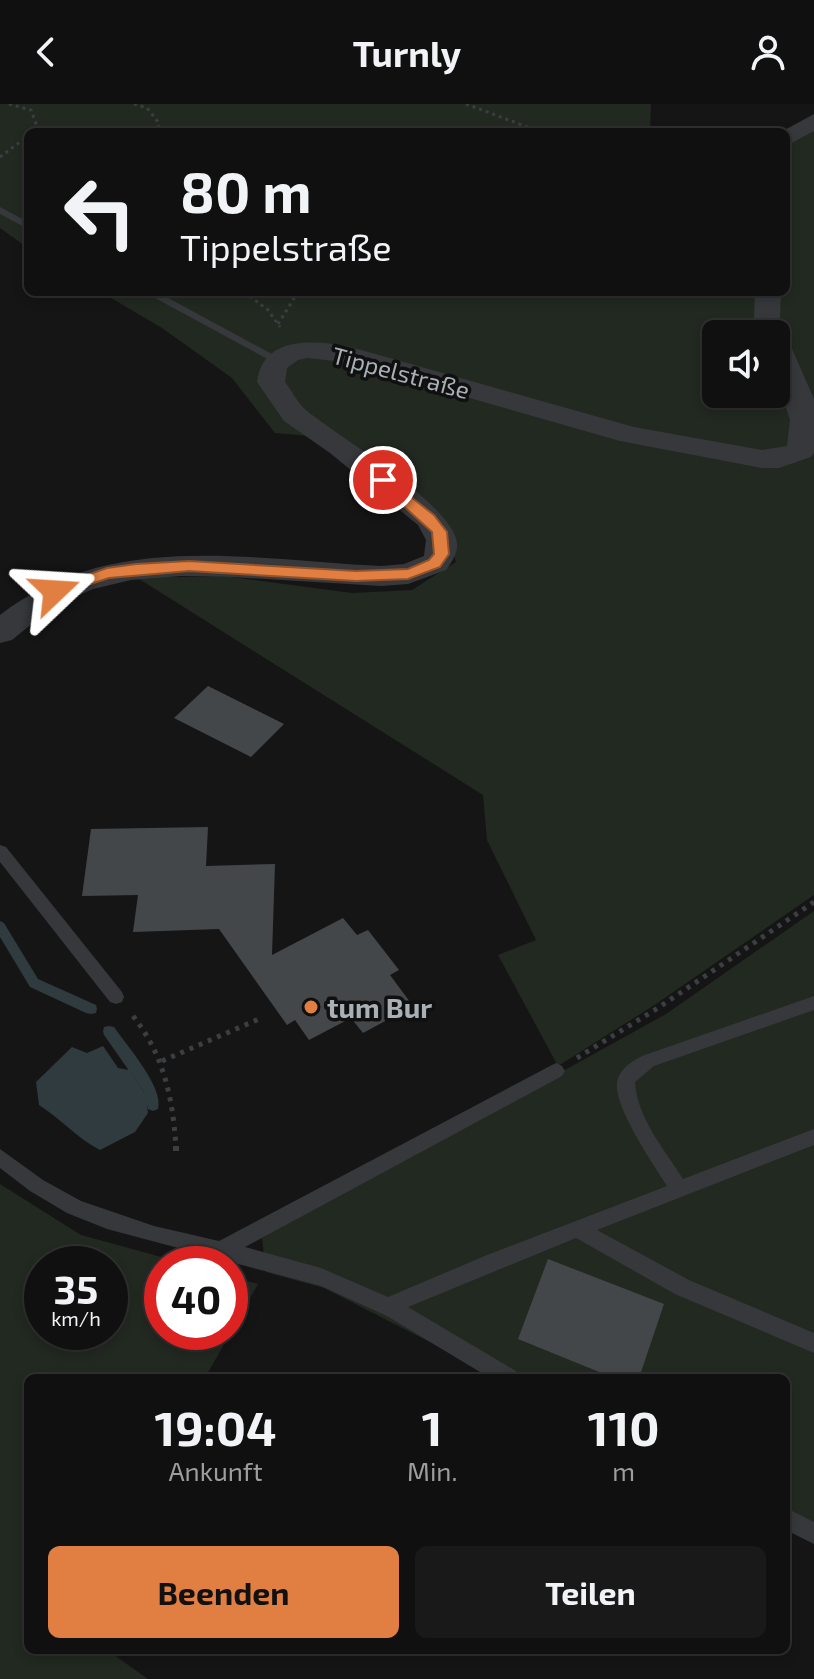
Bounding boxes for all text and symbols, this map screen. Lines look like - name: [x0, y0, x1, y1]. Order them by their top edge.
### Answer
- icon: back: [24, 30, 68, 74]
- icon: person: [746, 30, 790, 74]
- text: Turnly: [353, 31, 461, 74]
- text: 80 m: [180, 157, 312, 224]
- icon: left: [48, 160, 152, 264]
- text: Tippelstraße: [180, 225, 391, 268]
- map controls: [702, 320, 790, 408]
- button: sound: [702, 320, 790, 408]
- street label: Tippelstraße: [329, 340, 473, 404]
- pin: [349, 446, 417, 514]
- icon: arrive: [361, 458, 405, 502]
- position arrow: [13, 549, 97, 633]
- place label: tum Bur: [327, 990, 432, 1024]
- marker: tum Bur: [302, 998, 320, 1016]
- speed limit sign: 40: [144, 1246, 248, 1350]
- text: 35: [54, 1264, 98, 1312]
- text: km/h: [51, 1306, 101, 1330]
- text: 19:04: [154, 1398, 277, 1456]
- text: 1: [422, 1398, 443, 1456]
- text: 110: [588, 1398, 660, 1456]
- text: Ankunft: [168, 1455, 263, 1486]
- text: Min.: [407, 1455, 457, 1486]
- text: m: [612, 1455, 635, 1486]
- button: Beenden: [48, 1546, 399, 1638]
- button: Teilen: [415, 1546, 766, 1638]

